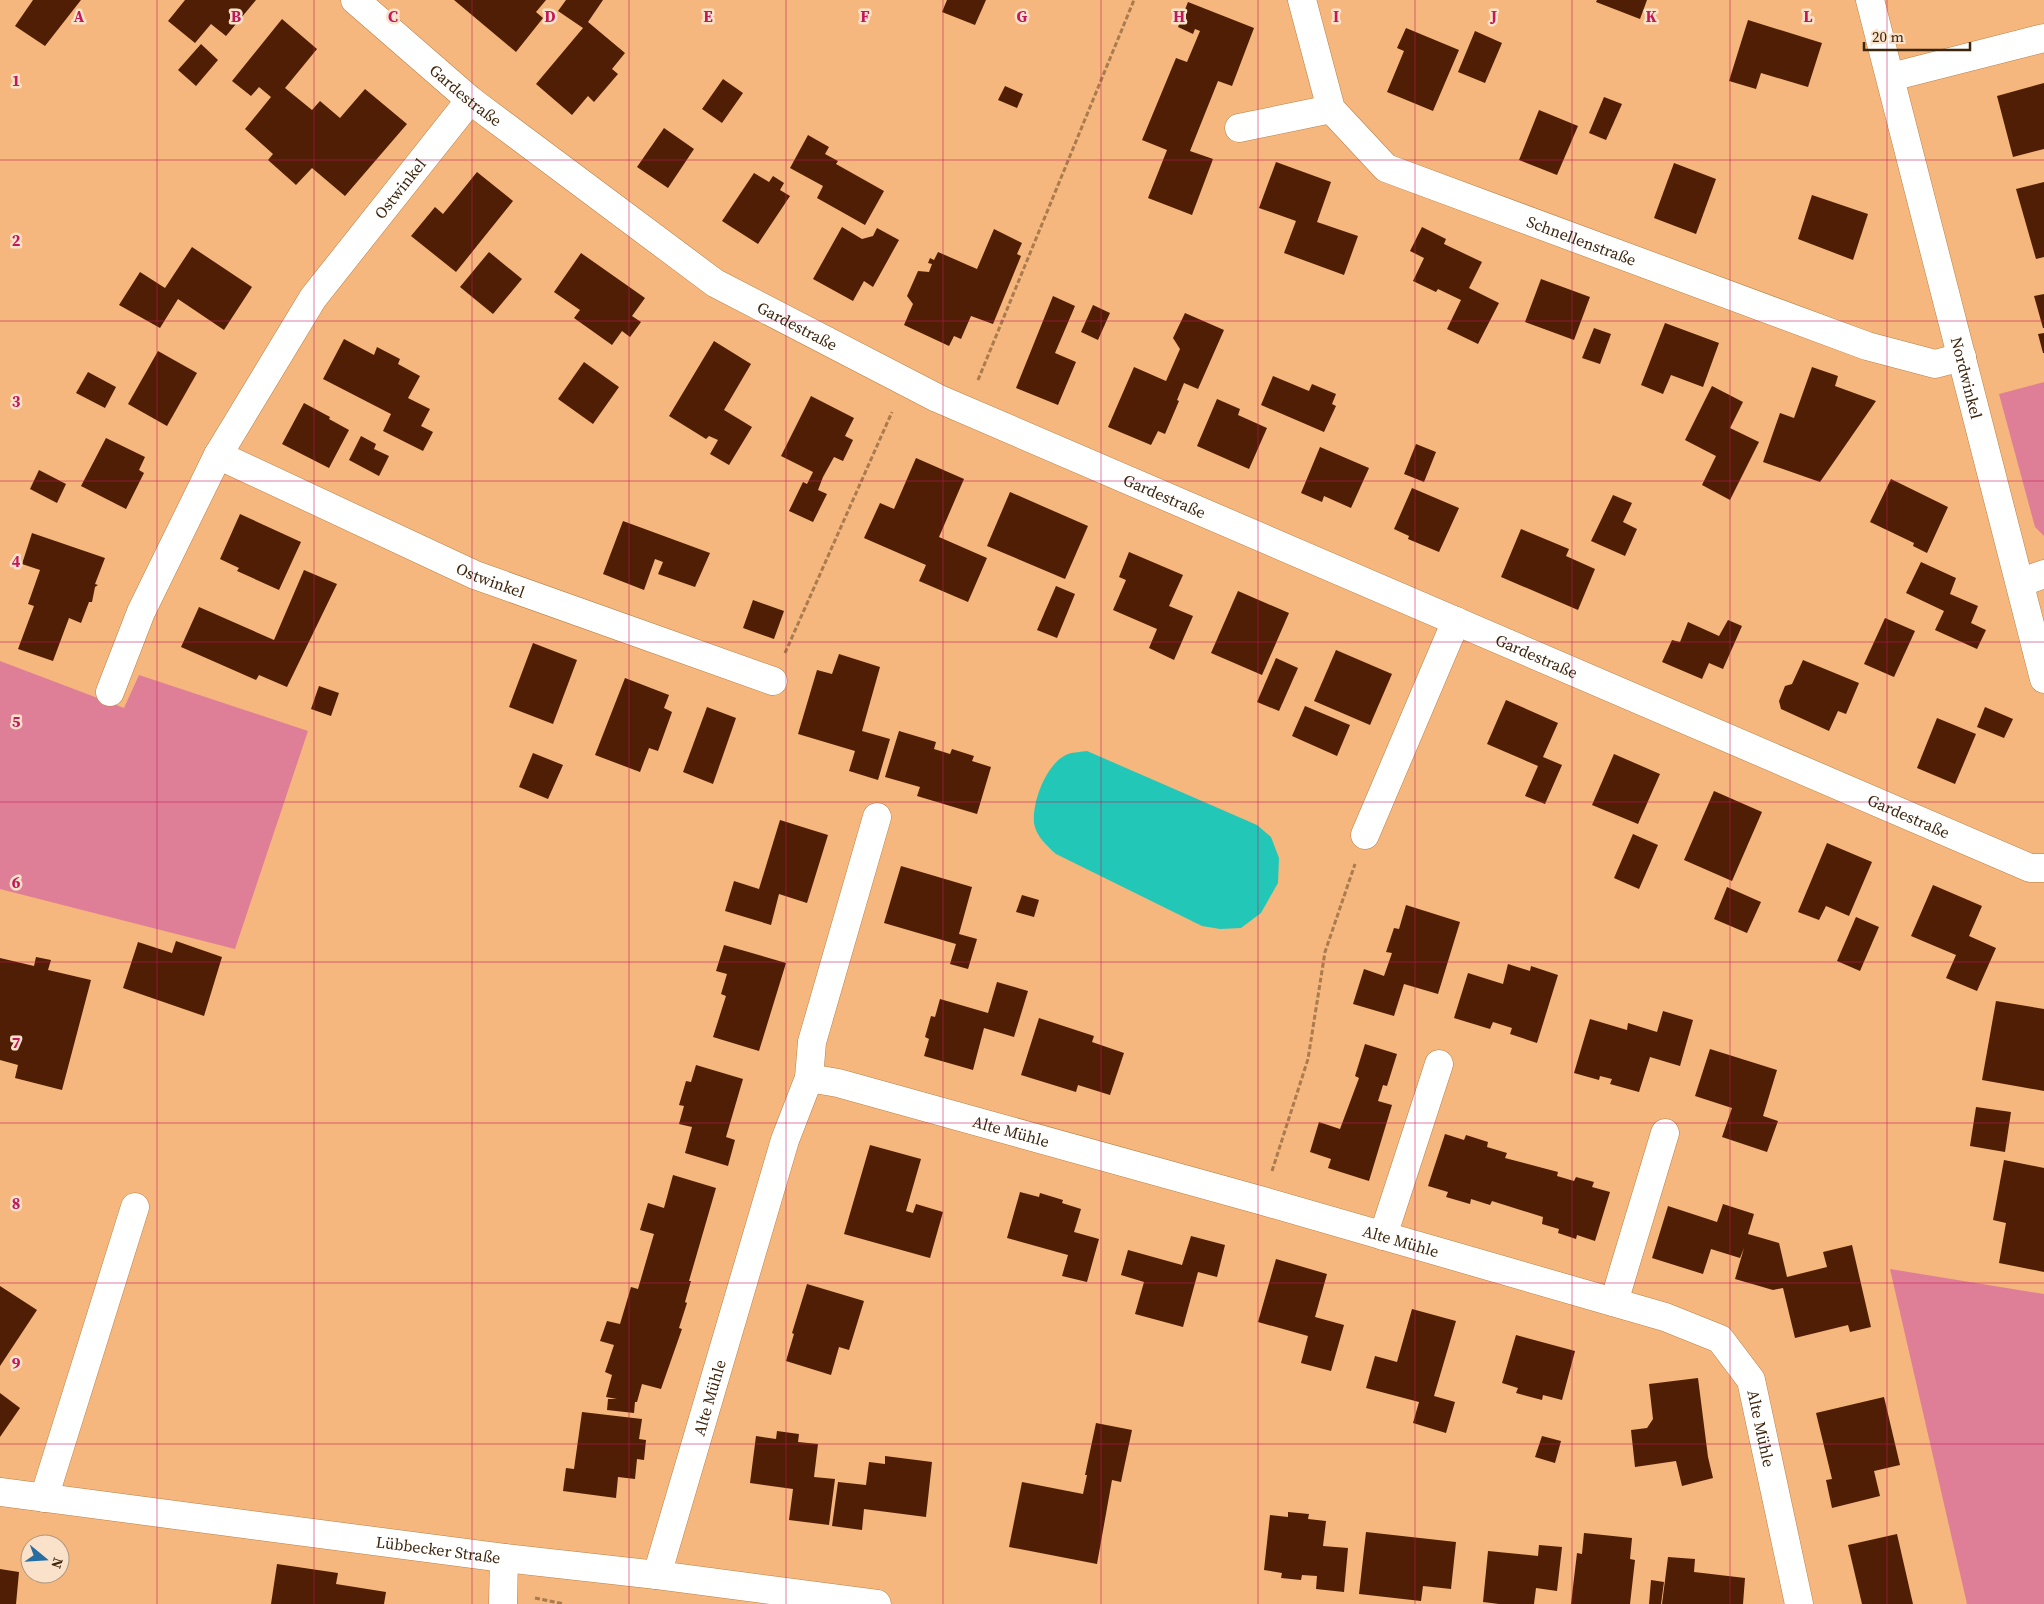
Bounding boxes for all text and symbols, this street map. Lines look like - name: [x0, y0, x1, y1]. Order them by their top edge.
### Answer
- text: A: [74, 5, 85, 27]
- text: B: [231, 5, 242, 27]
- text: C: [388, 5, 398, 27]
- text: D: [544, 5, 556, 27]
- text: E: [703, 5, 713, 27]
- text: F: [860, 5, 870, 27]
- text: G: [1017, 5, 1028, 27]
- text: H: [1173, 5, 1185, 27]
- text: I: [1333, 5, 1339, 27]
- text: J: [1490, 5, 1497, 27]
- text: K: [1645, 5, 1657, 27]
- text: L: [1803, 5, 1813, 27]
- scale bar: [1864, 20, 1970, 52]
- text: 20 m: [1872, 26, 1904, 47]
- street label: Gardestraße: [425, 59, 506, 131]
- text: 1: [12, 69, 20, 91]
- street label: Ostwinkel: [369, 153, 431, 223]
- street label: Schnellenstraße: [1524, 210, 1639, 271]
- text: 2: [12, 229, 21, 251]
- street label: Gardestraße: [754, 296, 841, 356]
- street label: Nordwinkel: [1946, 334, 1988, 421]
- text: 3: [12, 390, 21, 412]
- street label: Gardestraße: [1120, 469, 1209, 523]
- text: 4: [12, 550, 21, 572]
- street label: Ostwinkel: [453, 557, 528, 603]
- street label: Gardestraße: [1492, 628, 1581, 683]
- text: 5: [12, 710, 21, 732]
- street label: Gardestraße: [1864, 788, 1953, 843]
- text: 6: [12, 871, 21, 893]
- text: 7: [12, 1031, 21, 1053]
- street label: Alte Mühle: [970, 1110, 1052, 1152]
- text: 8: [12, 1192, 20, 1214]
- street label: Alte Mühle: [1360, 1219, 1442, 1262]
- text: 9: [12, 1352, 21, 1374]
- street label: Alte Mühle: [688, 1357, 731, 1438]
- street label: Alte Mühle: [1742, 1388, 1780, 1469]
- street label: Lübbecker Straße: [375, 1530, 502, 1568]
- north arrow: [20, 1534, 70, 1584]
- text: N: [46, 1555, 68, 1571]

